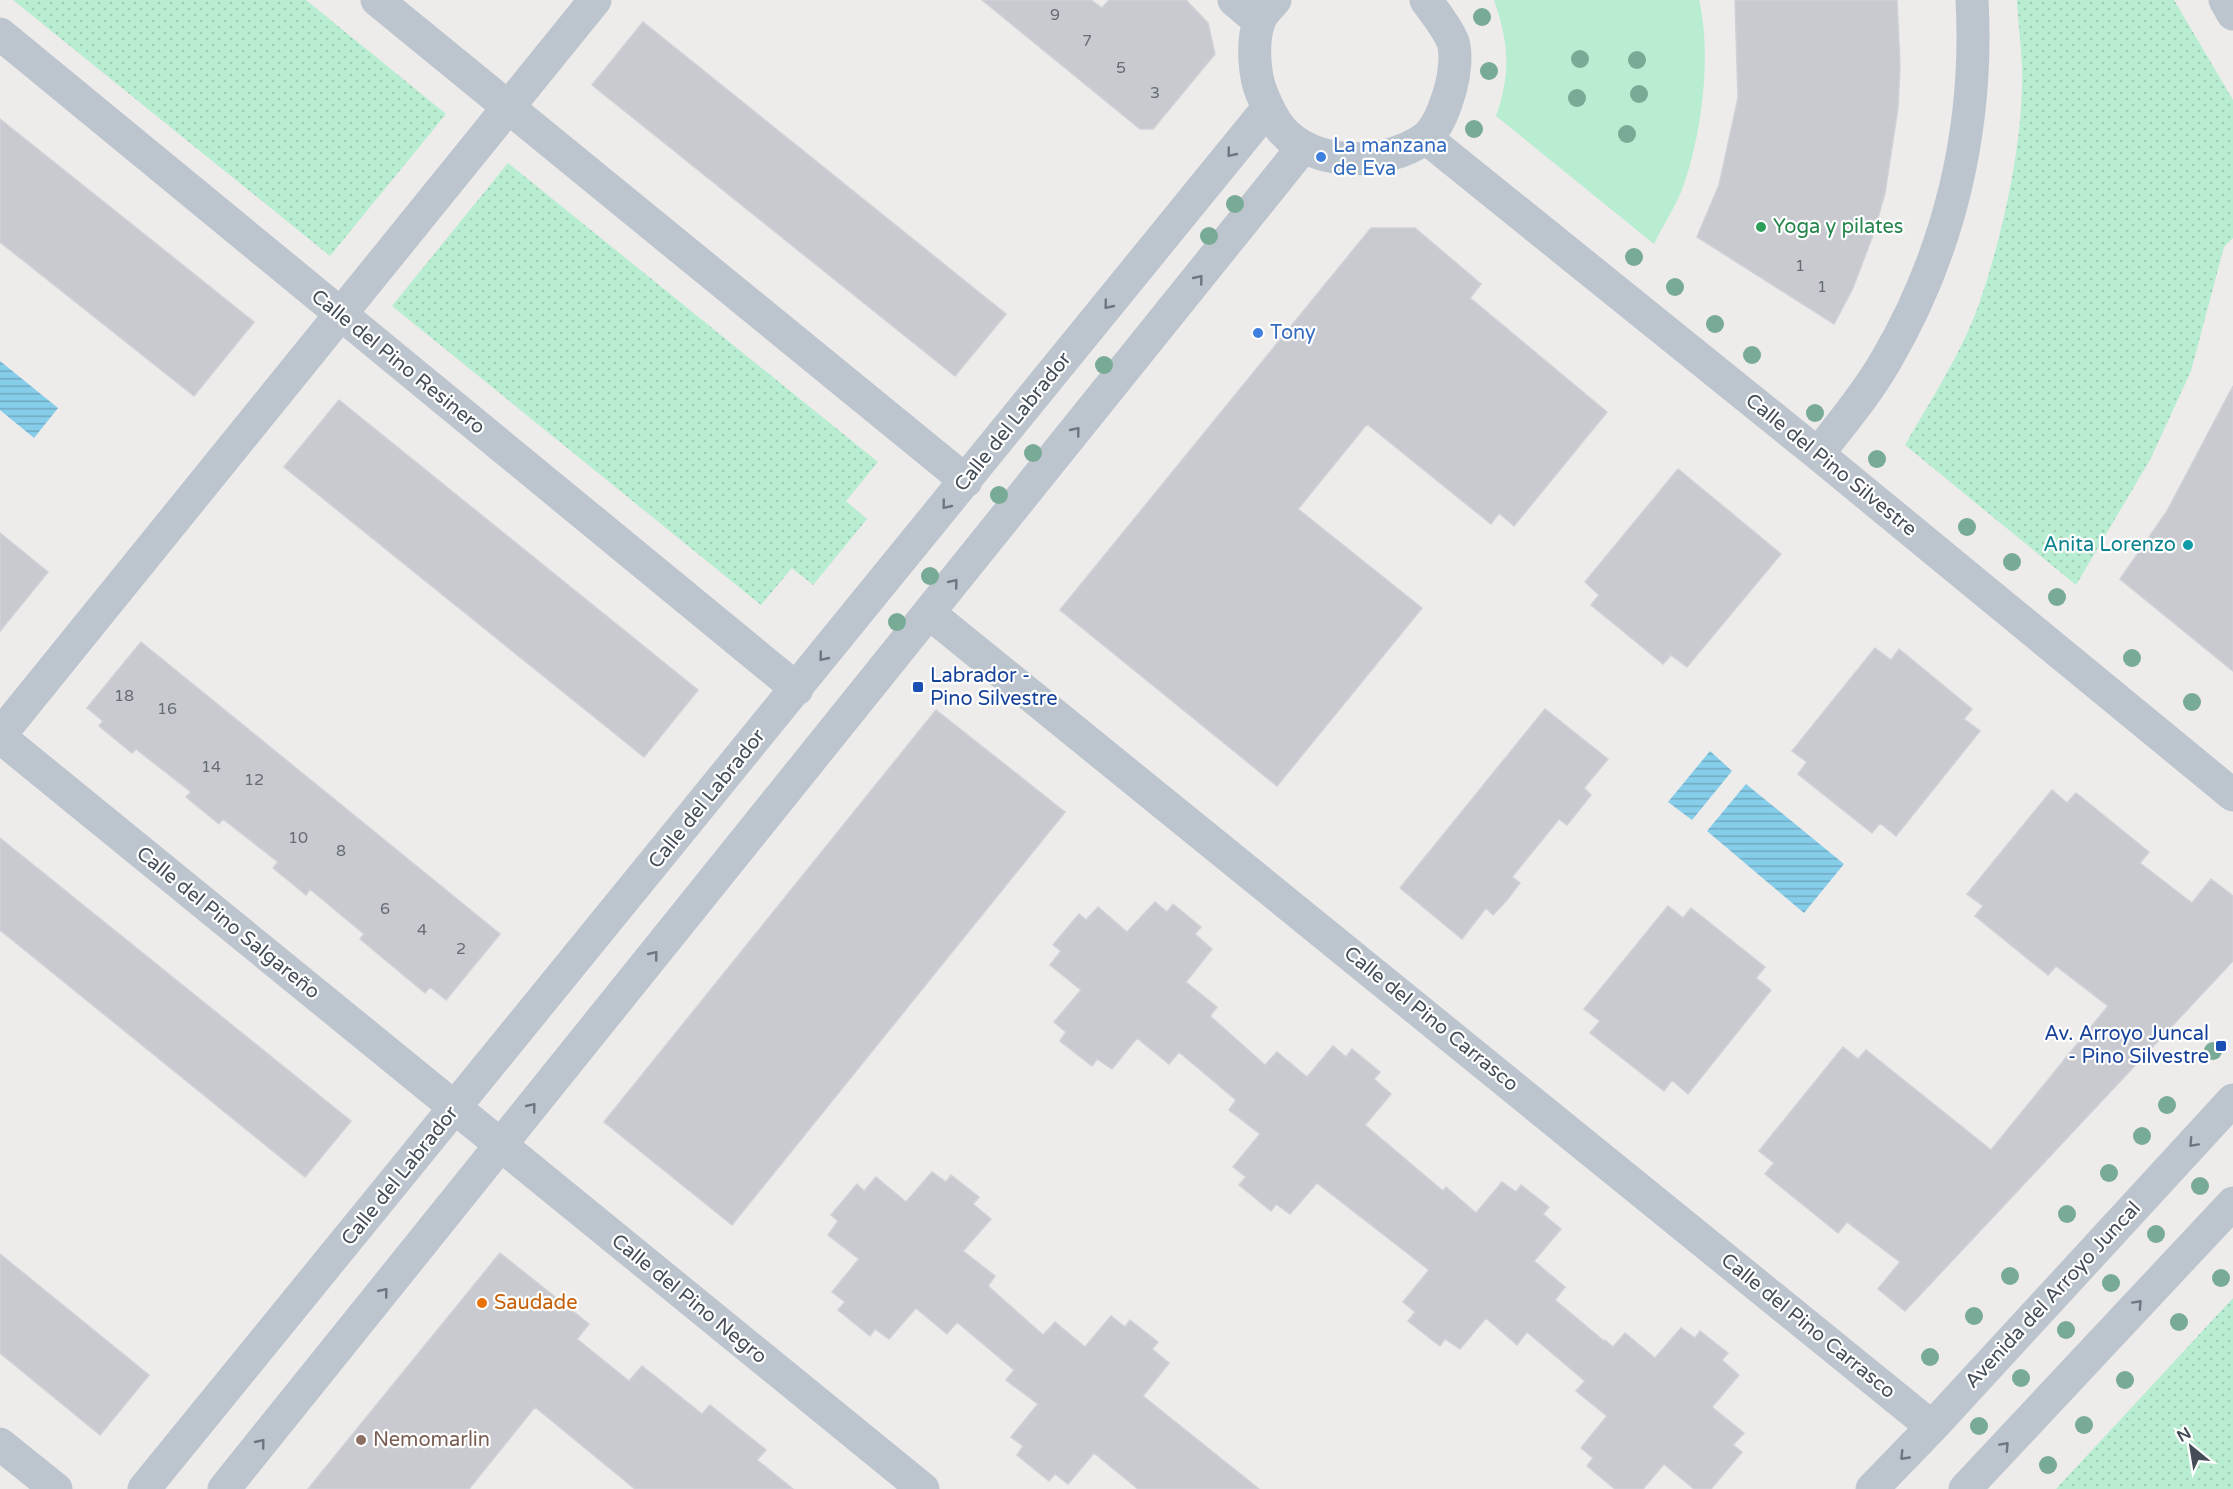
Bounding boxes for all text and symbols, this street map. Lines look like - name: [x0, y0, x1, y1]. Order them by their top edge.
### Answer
- house number: 9: [1050, 5, 1060, 25]
- house number: 7: [1082, 31, 1092, 51]
- house number: 5: [1116, 58, 1126, 78]
- house number: 3: [1150, 83, 1160, 103]
- place label: La manzana de Eva: [1333, 134, 1447, 181]
- one-way arrow: [1227, 146, 1238, 157]
- marker: La manzana de Eva: [1314, 150, 1328, 164]
- place label: Yoga y pilates: [1773, 215, 1903, 239]
- marker: Yoga y pilates: [1754, 220, 1768, 234]
- house number: 1: [1795, 256, 1805, 276]
- one-way arrow: [1191, 275, 1202, 286]
- house number: 1: [1817, 277, 1827, 297]
- street label: Calle del Pino Resinero: [306, 284, 490, 440]
- one-way arrow: [1104, 298, 1115, 309]
- place label: Tony: [1270, 321, 1316, 345]
- marker: Tony: [1251, 326, 1265, 340]
- street label: Calle del Labrador: [949, 347, 1077, 497]
- street label: Calle del Pino Silvestre: [1741, 389, 1921, 541]
- one-way arrow: [1069, 427, 1080, 438]
- one-way arrow: [942, 498, 953, 509]
- place label: Anita Lorenzo: [2043, 533, 2176, 557]
- marker: Anita Lorenzo: [2181, 538, 2195, 552]
- one-way arrow: [946, 579, 957, 590]
- one-way arrow: [819, 650, 830, 661]
- place label: Labrador - Pino Silvestre: [930, 664, 1058, 711]
- marker: Labrador - Pino Silvestre: [911, 680, 925, 694]
- house number: 18: [114, 686, 134, 706]
- house number: 16: [157, 699, 177, 719]
- street label: Calle del Labrador: [643, 724, 771, 874]
- house number: 14: [201, 757, 221, 777]
- house number: 12: [244, 770, 264, 790]
- house number: 10: [288, 828, 308, 848]
- house number: 8: [336, 841, 346, 861]
- street label: Calle del Pino Salgareño: [131, 842, 325, 1004]
- house number: 6: [380, 899, 390, 919]
- house number: 4: [417, 920, 427, 940]
- house number: 2: [456, 939, 466, 959]
- street label: Calle del Pino Carrasco: [1339, 941, 1523, 1097]
- one-way arrow: [647, 951, 658, 962]
- place label: Av. Arroyo Juncal - Pino Silvestre: [2044, 1022, 2209, 1069]
- marker: Av. Arroyo Juncal - Pino Silvestre: [2214, 1039, 2228, 1053]
- street label: Calle del Labrador: [336, 1101, 464, 1251]
- one-way arrow: [525, 1103, 536, 1114]
- one-way arrow: [2190, 1136, 2201, 1147]
- street label: Avenida del Arroyo Juncal: [1960, 1197, 2146, 1393]
- street label: Calle del Pino Negro: [607, 1229, 771, 1369]
- street label: Calle del Pino Carrasco: [1716, 1248, 1900, 1404]
- one-way arrow: [376, 1287, 387, 1298]
- place label: Saudade: [494, 1291, 577, 1315]
- marker: Saudade: [475, 1296, 489, 1310]
- one-way arrow: [2131, 1300, 2142, 1310]
- north arrow: [2161, 1417, 2221, 1477]
- text: N: [2173, 1423, 2195, 1447]
- place label: Nemomarlin: [373, 1428, 490, 1452]
- marker: Nemomarlin: [354, 1433, 368, 1447]
- one-way arrow: [254, 1439, 265, 1450]
- one-way arrow: [1997, 1442, 2008, 1453]
- one-way arrow: [1900, 1449, 1911, 1459]

